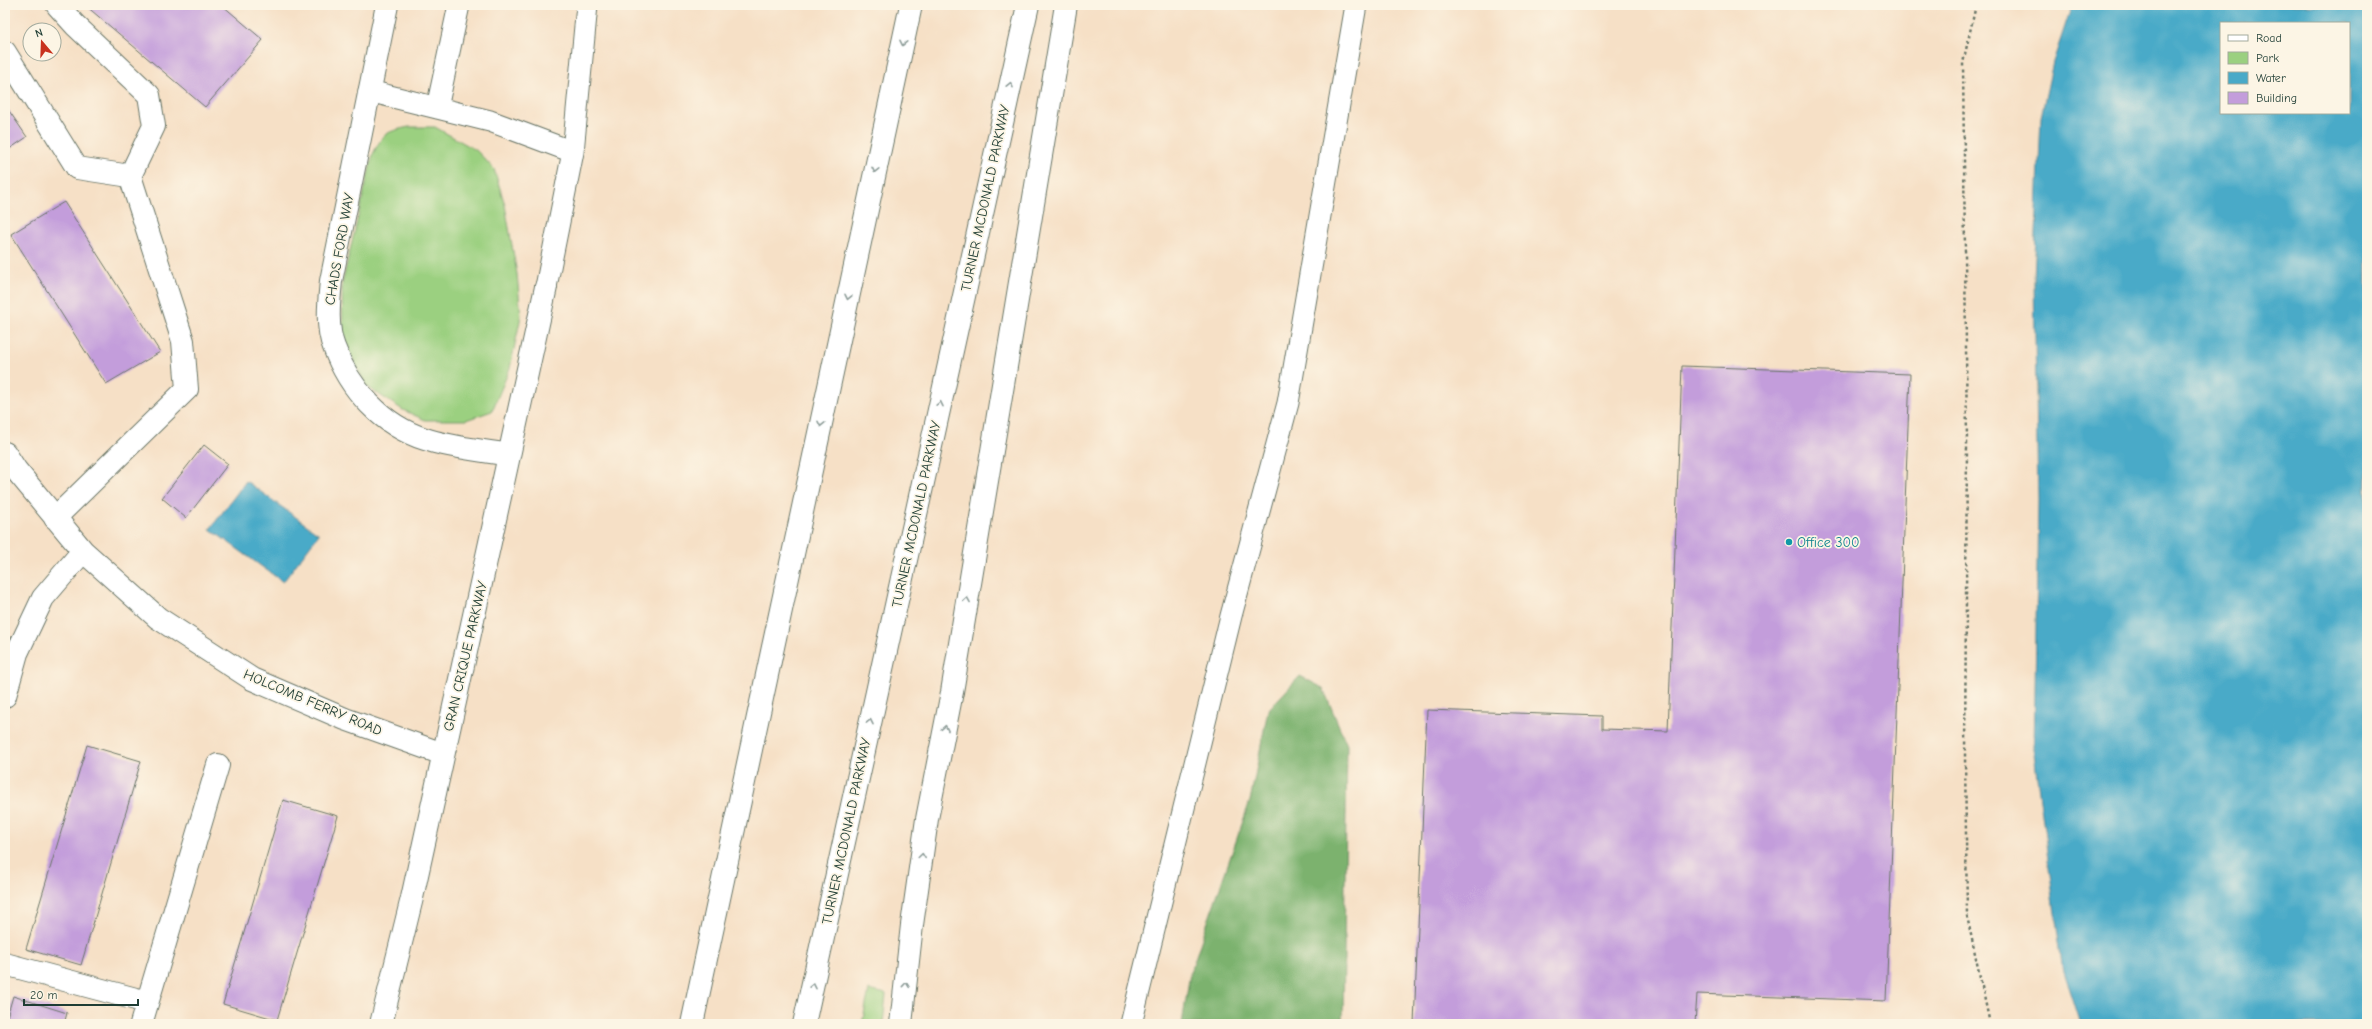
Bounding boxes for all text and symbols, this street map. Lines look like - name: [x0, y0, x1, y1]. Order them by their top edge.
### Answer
- north arrow: [22, 22, 62, 62]
- legend: [2220, 22, 2350, 114]
- text: N: [33, 26, 44, 40]
- text: Road: [2256, 31, 2282, 45]
- one-way arrow: [899, 40, 907, 46]
- text: Park: [2256, 51, 2279, 65]
- text: Water: [2256, 71, 2286, 85]
- one-way arrow: [1006, 82, 1014, 88]
- text: Building: [2256, 91, 2297, 105]
- street label: TURNER MCDONALD PARKWAY: [957, 102, 1014, 293]
- one-way arrow: [872, 167, 880, 173]
- street label: CHADS FORD WAY: [321, 191, 358, 307]
- one-way arrow: [844, 294, 852, 300]
- one-way arrow: [936, 401, 944, 407]
- street label: TURNER MCDONALD PARKWAY: [888, 418, 945, 609]
- one-way arrow: [817, 421, 825, 428]
- place label: Office 300: [1797, 534, 1860, 551]
- marker: Office 300: [1784, 537, 1794, 547]
- street label: GRAN CRIQUE PARKWAY: [440, 579, 491, 733]
- one-way arrow: [962, 597, 971, 603]
- street label: HOLCOMB FERRY ROAD: [241, 666, 385, 739]
- one-way arrow: [866, 719, 874, 725]
- one-way arrow: [940, 725, 949, 731]
- street label: TURNER MCDONALD PARKWAY: [818, 735, 875, 926]
- one-way arrow: [917, 853, 926, 859]
- scale bar: [24, 981, 138, 1007]
- one-way arrow: [901, 982, 910, 988]
- one-way arrow: [808, 983, 816, 989]
- text: 20 m: [30, 988, 58, 1002]

